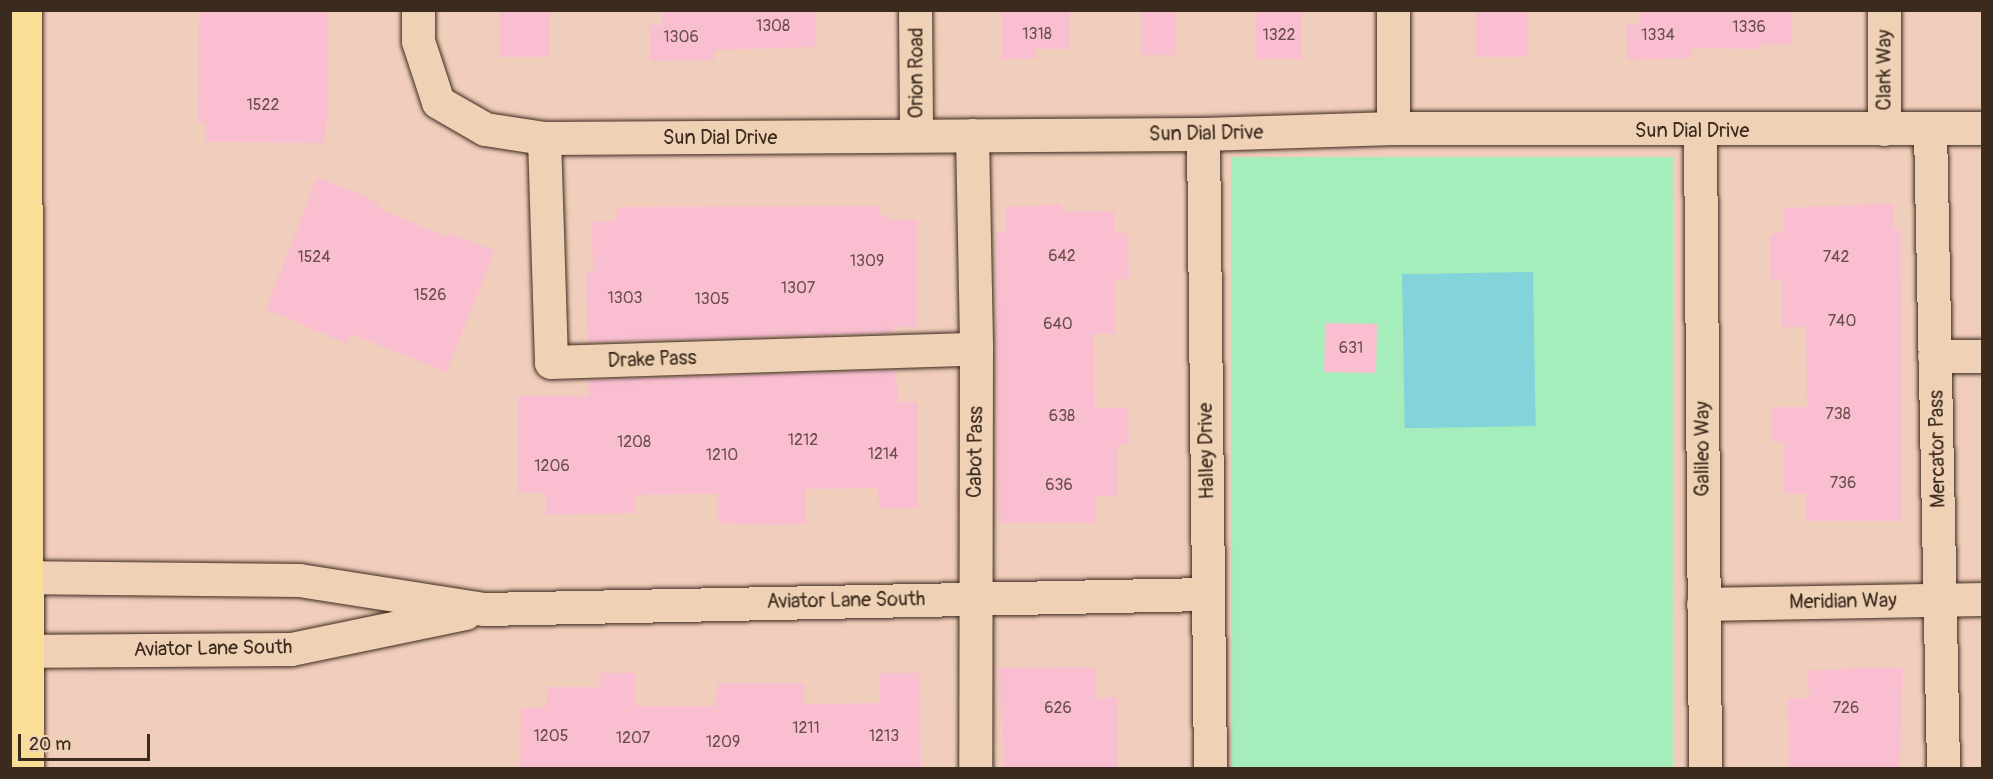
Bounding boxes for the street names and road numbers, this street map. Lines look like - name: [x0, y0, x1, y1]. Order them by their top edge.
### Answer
- street label: Orion Road: [904, 27, 928, 119]
- street label: Clark Way: [1872, 29, 1896, 111]
- street label: Sun Dial Drive: [1635, 118, 1749, 142]
- street label: Sun Dial Drive: [1149, 120, 1263, 146]
- street label: Sun Dial Drive: [663, 125, 777, 149]
- street label: Drake Pass: [607, 345, 697, 373]
- street label: Mercator Pass: [1924, 390, 1950, 508]
- street label: Galileo Way: [1690, 401, 1714, 497]
- street label: Halley Drive: [1193, 402, 1219, 500]
- street label: Cabot Pass: [962, 406, 988, 498]
- street label: Aviator Lane South: [766, 587, 926, 613]
- street label: Meridian Way: [1789, 588, 1897, 614]
- street label: Aviator Lane South: [133, 635, 293, 661]

